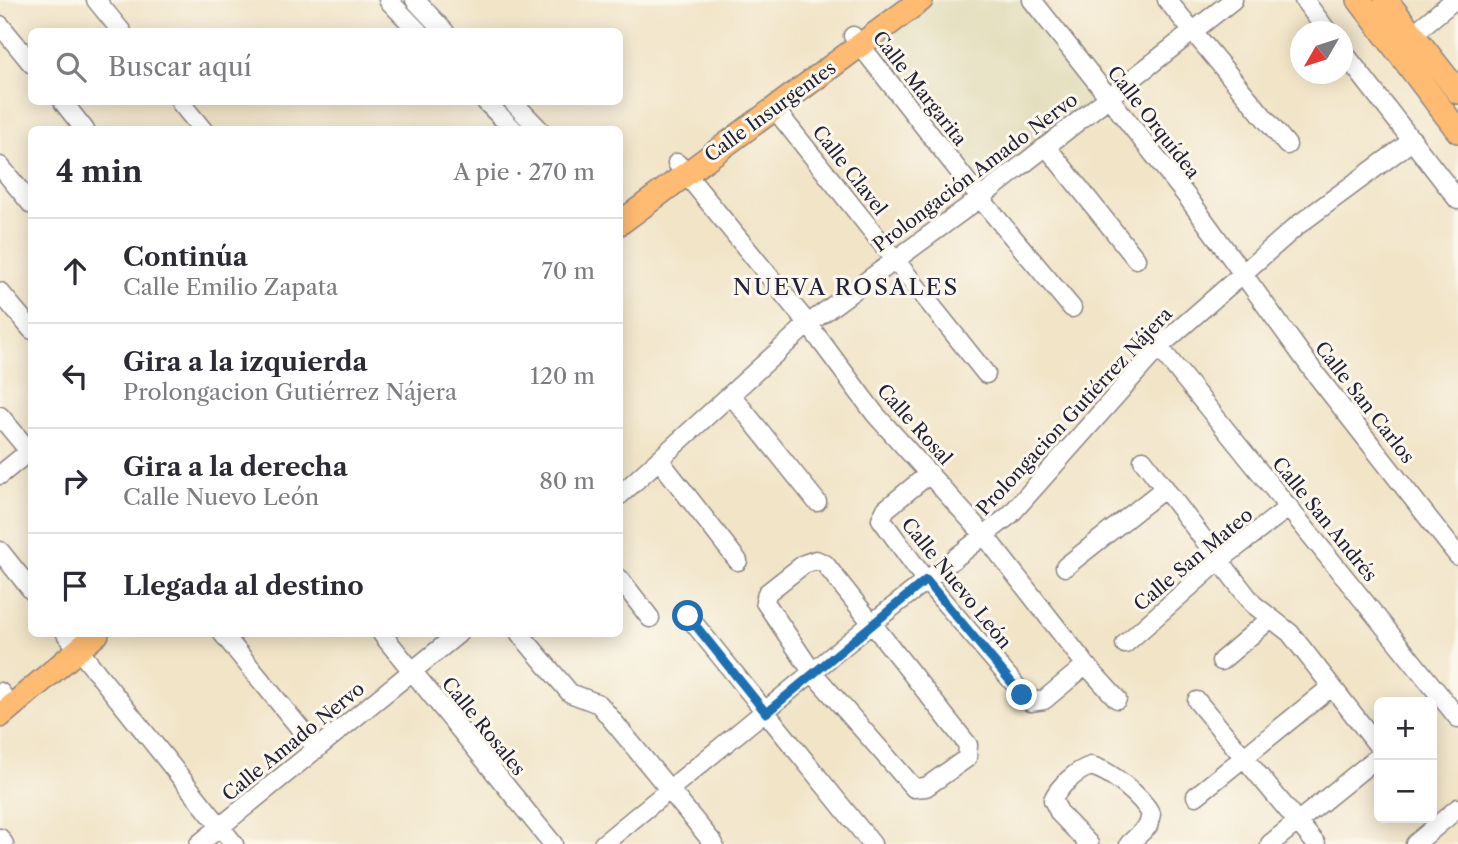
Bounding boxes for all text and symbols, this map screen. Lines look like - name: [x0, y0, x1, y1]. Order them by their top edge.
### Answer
- north arrow: [1290, 21, 1353, 84]
- street label: Calle Margarita: [868, 26, 971, 150]
- search box: [28, 28, 623, 105]
- icon: search: [52, 48, 90, 86]
- text: Buscar aquí: [108, 51, 252, 83]
- street label: Calle Insurgentes: [700, 56, 840, 167]
- street label: Calle Orquídea: [1103, 61, 1205, 183]
- street label: Prolongación Amado Nervo: [869, 88, 1082, 257]
- street label: Calle Clavel: [807, 121, 892, 220]
- text: 4 min: [56, 153, 142, 190]
- text: A pie · 270 m: [453, 158, 595, 186]
- text: Continúa: [123, 241, 248, 273]
- icon: ahead: [56, 252, 94, 290]
- text: 70 m: [542, 257, 595, 285]
- text: Calle Emilio Zapata: [123, 273, 338, 301]
- district label: NUEVA ROSALES: [733, 273, 959, 301]
- street label: Prolongacion Gutiérrez Nájera: [972, 303, 1177, 520]
- street label: Calle San Carlos: [1310, 337, 1419, 468]
- text: Gira a la izquierda: [123, 346, 368, 378]
- icon: left: [56, 357, 94, 395]
- text: 120 m: [530, 362, 595, 390]
- text: Prolongacion Gutiérrez Nájera: [123, 378, 457, 406]
- street label: Calle Rosal: [872, 379, 957, 470]
- text: Gira a la derecha: [123, 451, 348, 483]
- street label: Calle San Andrés: [1267, 452, 1382, 586]
- icon: right: [56, 462, 94, 500]
- text: 80 m: [539, 467, 595, 495]
- text: Calle Nuevo León: [123, 483, 319, 511]
- street label: Calle San Mateo: [1129, 503, 1257, 616]
- street label: Calle Nuevo León: [897, 513, 1017, 654]
- icon: arrive: [56, 567, 94, 605]
- text: Llegada al destino: [123, 570, 364, 602]
- route start: [672, 600, 703, 631]
- street label: Calle Rosales: [437, 672, 530, 780]
- street label: Calle Amado Nervo: [218, 677, 369, 806]
- route end: [1006, 679, 1037, 710]
- map controls: [1374, 697, 1437, 823]
- button: +: [1374, 697, 1437, 760]
- button: −: [1374, 760, 1437, 823]

